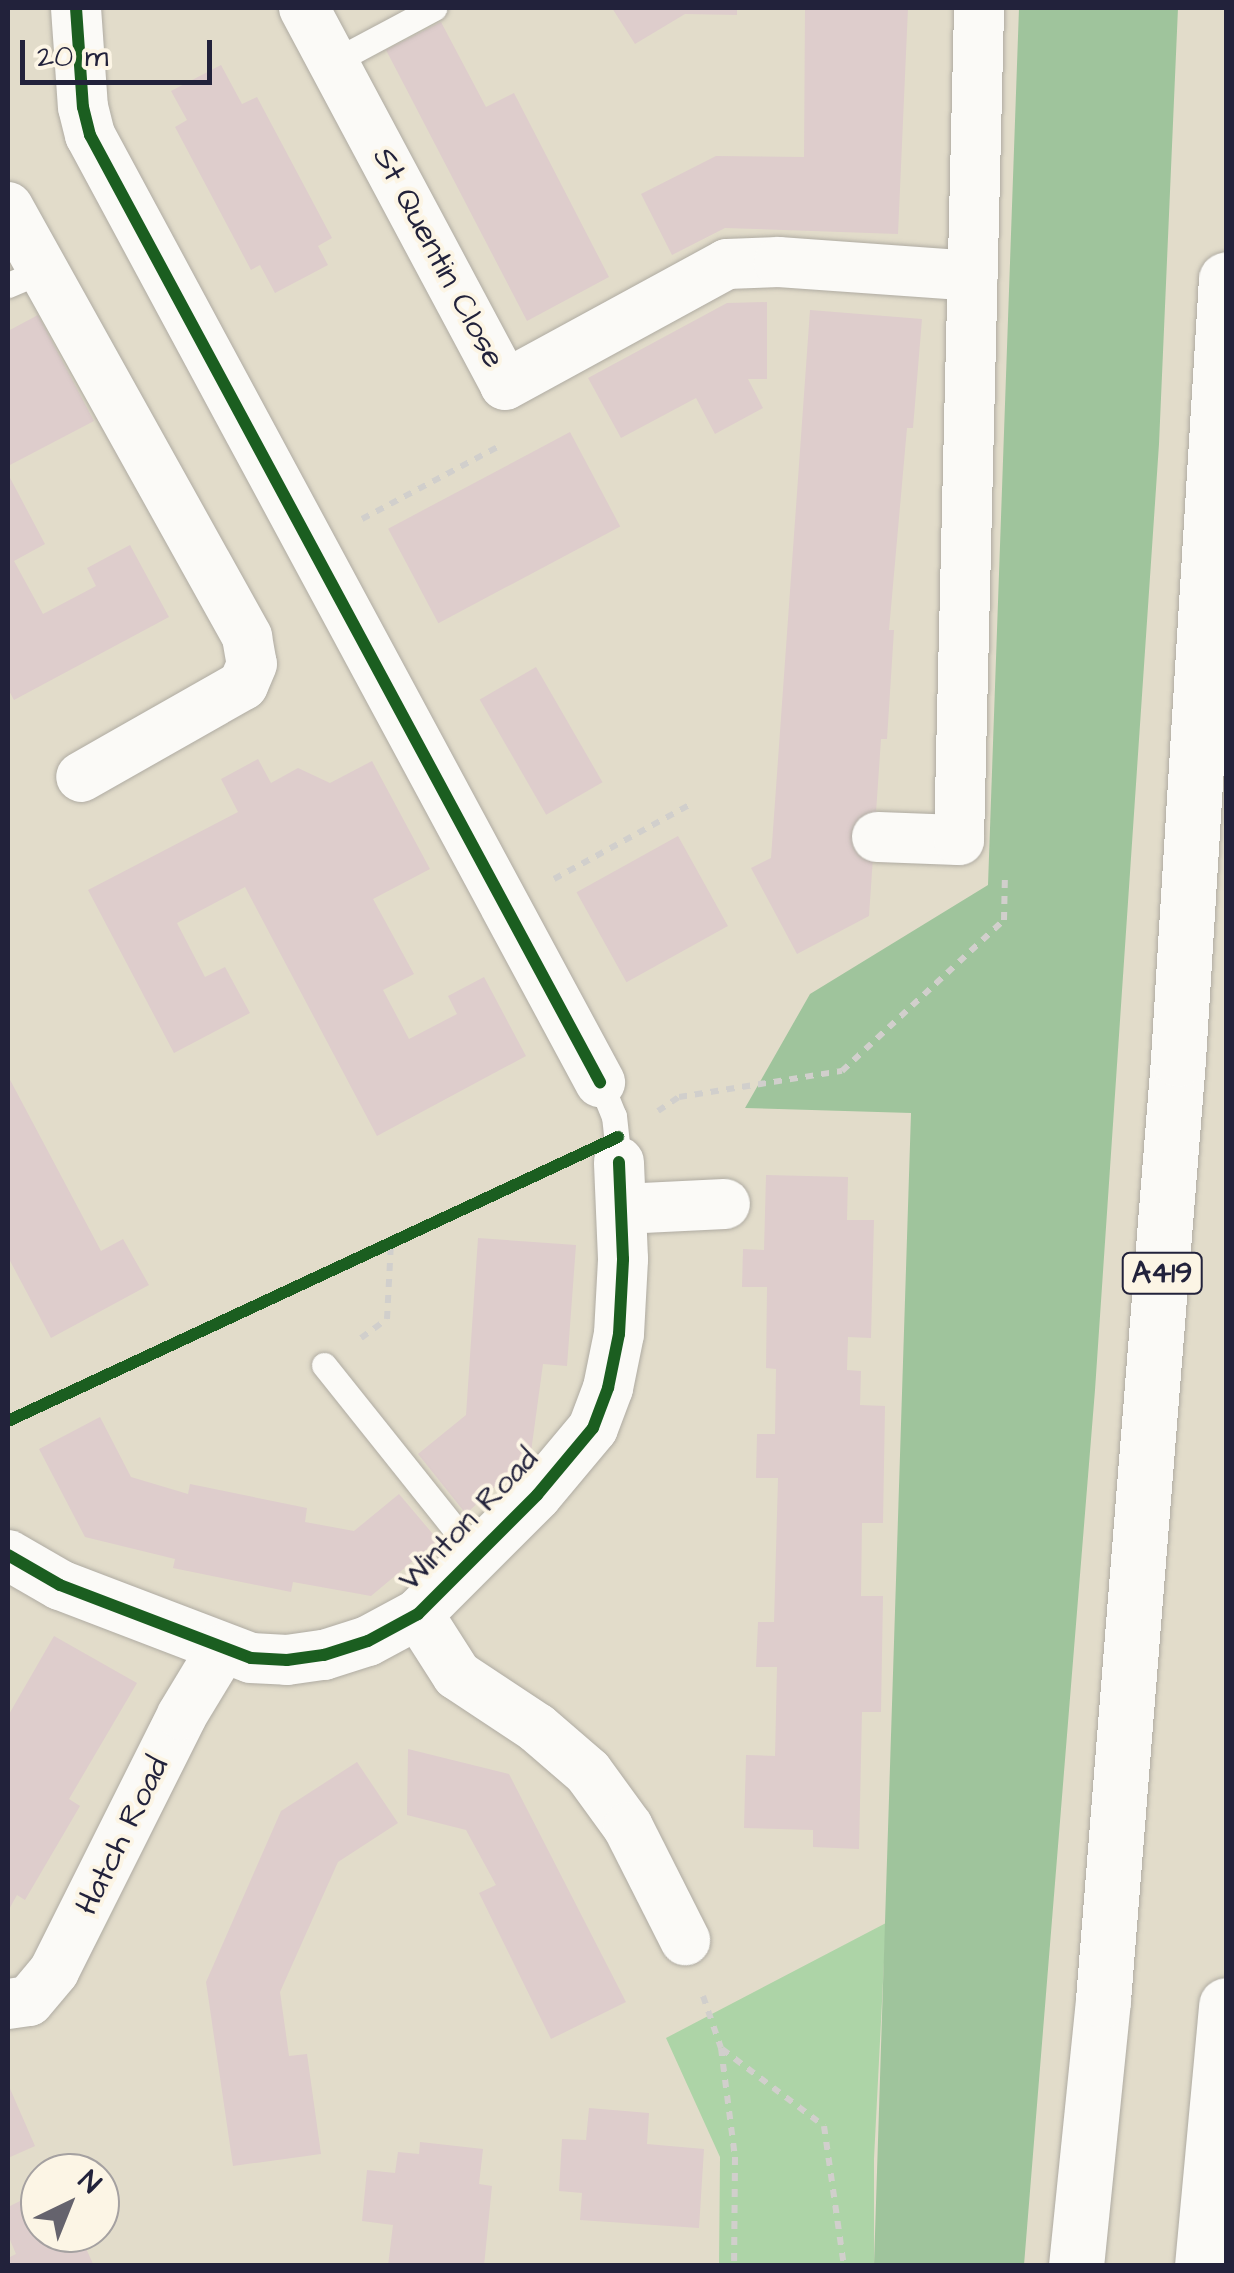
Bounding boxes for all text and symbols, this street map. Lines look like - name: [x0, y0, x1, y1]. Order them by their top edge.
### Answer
- scale bar: [25, 20, 218, 82]
- text: 20 m: [37, 36, 108, 78]
- street label: St Quentin Close: [364, 141, 512, 375]
- road number: A419: [1120, 1248, 1204, 1298]
- street label: Winton Road: [391, 1440, 547, 1600]
- street label: Hatch Road: [68, 1751, 178, 1921]
- north arrow: [20, 2153, 120, 2253]
- text: N: [70, 2162, 109, 2202]

